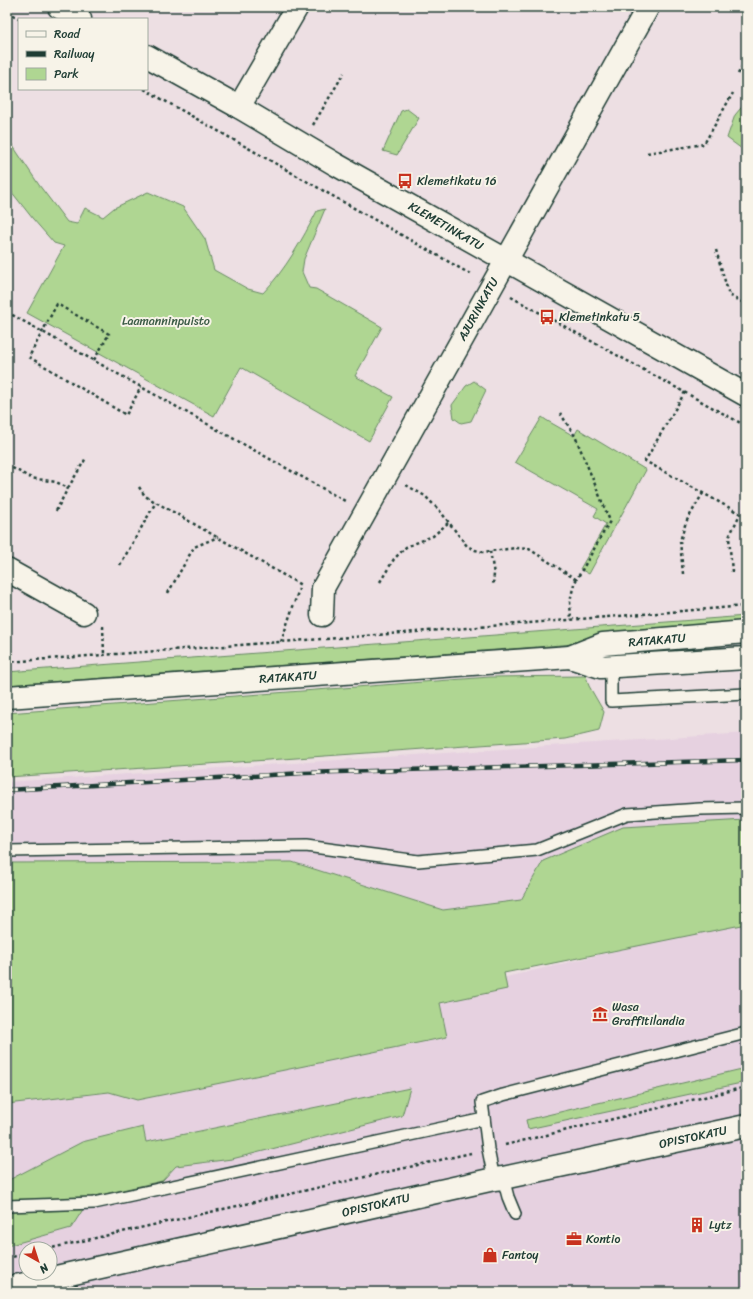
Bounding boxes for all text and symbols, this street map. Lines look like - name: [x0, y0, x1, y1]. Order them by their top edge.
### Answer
- legend: [18, 18, 148, 90]
- text: Road: [54, 23, 81, 45]
- text: Railway: [54, 43, 95, 65]
- text: Park: [54, 63, 79, 85]
- place label: Klemetikatu 16: [417, 170, 497, 192]
- bus stop icon: Klemetikatu 16: [396, 172, 414, 190]
- street label: KLEMETINKATU: [404, 195, 488, 257]
- street label: AJURINKATU: [451, 273, 505, 346]
- place label: Klemetinkatu 5: [559, 306, 640, 328]
- bus stop icon: Klemetinkatu 5: [538, 308, 556, 326]
- park label: Laamanninpuisto: [122, 310, 210, 332]
- street label: RATAKATU: [627, 626, 688, 653]
- street label: RATAKATU: [259, 664, 319, 690]
- place label: Wasa Graffitilandia: [612, 996, 685, 1032]
- museum icon: Wasa Graffitilandia: [591, 1005, 609, 1023]
- street label: OPISTOKATU: [657, 1119, 729, 1155]
- street label: OPISTOKATU: [340, 1186, 412, 1224]
- place label: Lytz: [709, 1214, 732, 1236]
- building icon: Lytz: [688, 1216, 706, 1234]
- place label: Kontio: [586, 1228, 620, 1250]
- office icon: Kontio: [565, 1230, 583, 1248]
- north arrow: [18, 1241, 58, 1281]
- place label: Fantoy: [502, 1244, 539, 1266]
- shop icon: Fantoy: [481, 1246, 499, 1264]
- text: N: [35, 1258, 54, 1278]

